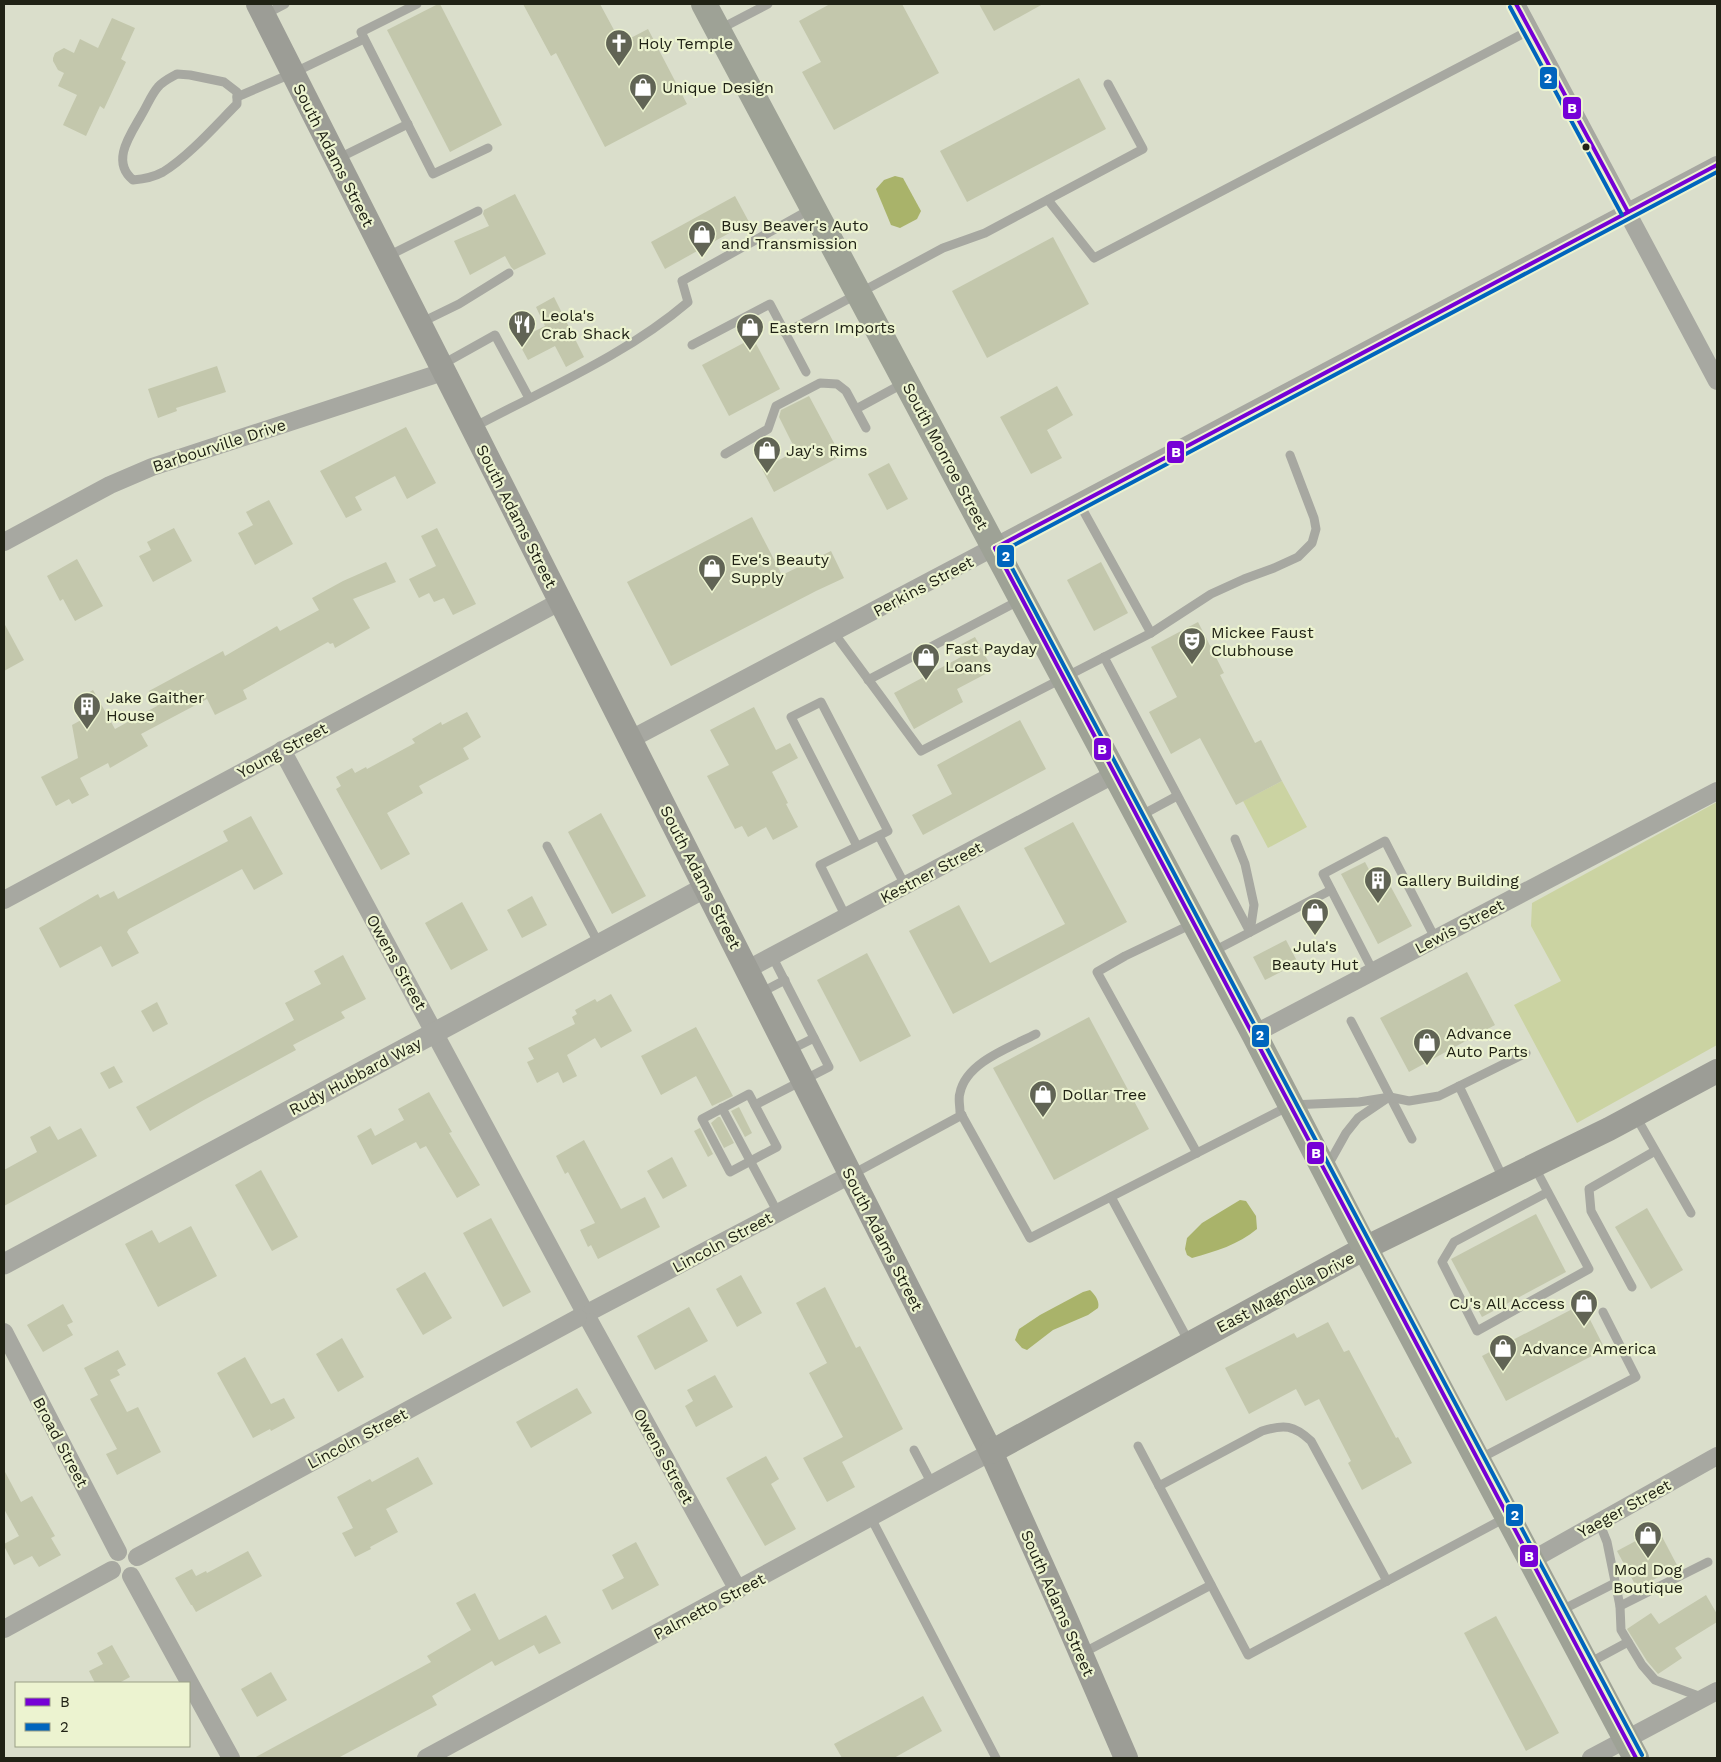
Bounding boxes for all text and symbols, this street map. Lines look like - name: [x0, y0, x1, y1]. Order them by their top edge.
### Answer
- church icon: Holy Temple: [604, 28, 634, 67]
- place label: Holy Temple: [638, 34, 733, 53]
- line badge: 2: [1539, 66, 1558, 90]
- text: 2: [1544, 70, 1552, 86]
- shop icon: Unique Design: [628, 72, 658, 111]
- place label: Unique Design: [662, 78, 774, 97]
- street label: South Adams Street: [289, 81, 378, 230]
- line badge: B: [1562, 96, 1582, 120]
- text: B: [1567, 100, 1577, 116]
- unlabelled marker: [1581, 142, 1591, 152]
- place label: Busy Beaver's Auto and Transmission: [721, 216, 869, 253]
- shop icon: Busy Beaver's Auto and Transmission: [687, 219, 717, 258]
- place label: Leola's Crab Shack: [541, 306, 630, 343]
- restaurant icon: Leola's Crab Shack: [507, 309, 537, 348]
- shop icon: Eastern Imports: [735, 312, 765, 351]
- place label: Eastern Imports: [769, 318, 895, 337]
- street label: South Monroe Street: [899, 380, 992, 533]
- street label: Barbourville Drive: [150, 415, 288, 476]
- shop icon: Jay's Rims: [752, 435, 782, 474]
- line badge: B: [1166, 440, 1185, 464]
- place label: Jay's Rims: [786, 441, 868, 460]
- street label: South Adams Street: [472, 442, 561, 591]
- text: B: [1171, 444, 1181, 460]
- line badge: 2: [996, 544, 1015, 568]
- text: 2: [1002, 548, 1010, 564]
- place label: Eve's Beauty Supply: [731, 550, 830, 587]
- street label: Perkins Street: [870, 552, 977, 621]
- shop icon: Eve's Beauty Supply: [697, 553, 727, 592]
- place label: Mickee Faust Clubhouse: [1211, 623, 1314, 660]
- theatre icon: Mickee Faust Clubhouse: [1177, 626, 1207, 665]
- place label: Fast Payday Loans: [945, 639, 1038, 676]
- shop icon: Fast Payday Loans: [911, 642, 941, 681]
- place label: Jake Gaither House: [106, 688, 205, 725]
- building icon: Jake Gaither House: [72, 691, 102, 730]
- street label: Young Street: [234, 719, 331, 782]
- line badge: B: [1093, 737, 1112, 761]
- text: B: [1097, 741, 1107, 757]
- street label: South Adams Street: [656, 803, 745, 952]
- street label: Kestner Street: [877, 837, 986, 907]
- building icon: Gallery Building: [1363, 865, 1393, 904]
- place label: Gallery Building: [1397, 871, 1519, 890]
- street label: Lewis Street: [1411, 895, 1507, 958]
- shop icon: Jula's Beauty Hut: [1300, 897, 1330, 936]
- street label: Owens Street: [363, 911, 431, 1014]
- place label: Jula's Beauty Hut: [1272, 937, 1359, 974]
- line badge: 2: [1251, 1024, 1270, 1048]
- place label: Advance Auto Parts: [1446, 1024, 1528, 1061]
- text: 2: [1256, 1027, 1264, 1043]
- shop icon: Advance Auto Parts: [1412, 1027, 1442, 1066]
- street label: Rudy Hubbard Way: [286, 1033, 425, 1119]
- shop icon: Dollar Tree: [1028, 1079, 1058, 1118]
- place label: Dollar Tree: [1062, 1085, 1146, 1104]
- line badge: B: [1306, 1141, 1325, 1165]
- text: B: [1311, 1145, 1321, 1161]
- street label: South Adams Street: [838, 1165, 927, 1314]
- street label: Lincoln Street: [669, 1208, 776, 1277]
- street label: East Magnolia Drive: [1213, 1248, 1358, 1337]
- shop icon: CJ's All Access: [1569, 1288, 1599, 1327]
- place label: CJ's All Access: [1449, 1294, 1565, 1313]
- shop icon: Advance America: [1488, 1333, 1518, 1372]
- place label: Advance America: [1522, 1339, 1656, 1358]
- street label: Broad Street: [29, 1394, 92, 1491]
- street label: Lincoln Street: [304, 1404, 411, 1473]
- street label: Owens Street: [630, 1405, 698, 1508]
- street label: Yaeger Street: [1574, 1475, 1674, 1542]
- line badge: 2: [1505, 1503, 1524, 1527]
- text: 2: [1511, 1507, 1519, 1523]
- shop icon: Mod Dog Boutique: [1633, 1520, 1663, 1559]
- street label: South Adams Street: [1017, 1527, 1098, 1679]
- line badge: B: [1519, 1544, 1539, 1568]
- text: B: [1524, 1548, 1534, 1564]
- place label: Mod Dog Boutique: [1613, 1560, 1683, 1597]
- street label: Palmetto Street: [650, 1569, 768, 1644]
- legend: [15, 1682, 190, 1747]
- text: B: [60, 1693, 70, 1711]
- text: 2: [60, 1718, 69, 1736]

